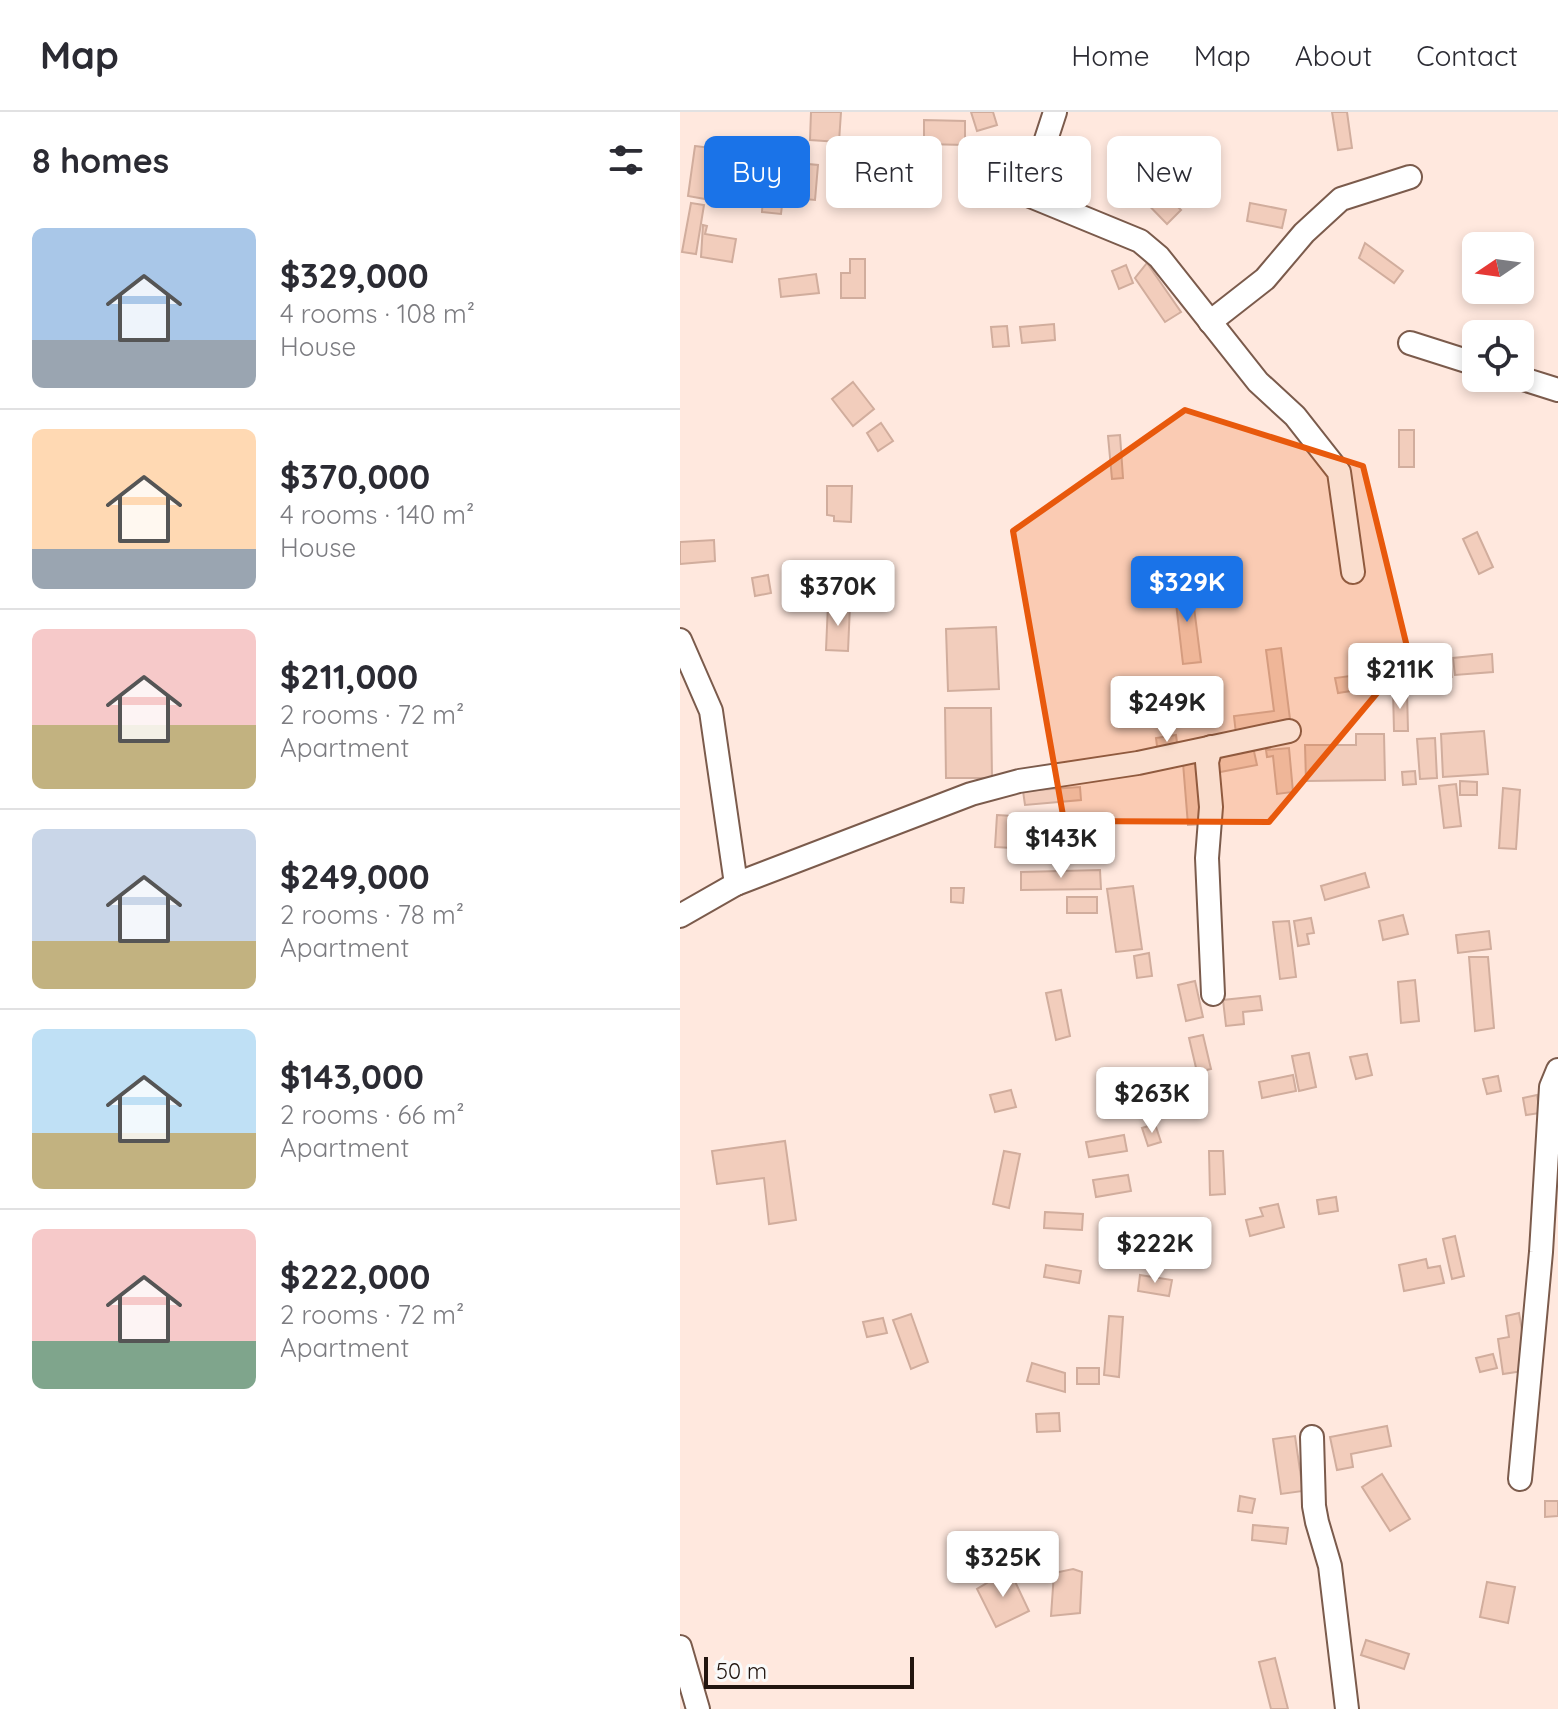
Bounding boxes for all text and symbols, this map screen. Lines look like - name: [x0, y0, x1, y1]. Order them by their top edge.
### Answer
- text: Map: [40, 31, 119, 79]
- text: Home: [1071, 38, 1150, 73]
- text: Map: [1194, 38, 1251, 73]
- text: About: [1295, 38, 1372, 73]
- text: Contact: [1416, 38, 1518, 73]
- chip: Buy: [704, 136, 810, 208]
- chip: Rent: [826, 136, 942, 208]
- chip: Filters: [958, 136, 1091, 208]
- chip: New: [1107, 136, 1221, 208]
- icon: filters: [604, 138, 648, 182]
- text: 8 homes: [32, 139, 169, 182]
- north arrow: [1462, 232, 1534, 304]
- map controls: [1462, 232, 1534, 392]
- text: $329,000: [280, 254, 429, 297]
- icon: home: [96, 260, 192, 356]
- text: 4 rooms · 108 m²: [280, 297, 475, 330]
- button: locate: [1462, 320, 1534, 392]
- text: House: [280, 330, 356, 363]
- text: $370,000: [280, 455, 430, 498]
- icon: home: [96, 461, 192, 557]
- text: 4 rooms · 140 m²: [280, 498, 474, 531]
- text: House: [280, 531, 356, 564]
- pin: $329K: [1131, 556, 1243, 624]
- pin: $370K: [782, 560, 894, 628]
- text: $329K: [1149, 565, 1225, 598]
- text: $370K: [800, 569, 876, 602]
- pin: $211K: [1344, 643, 1456, 711]
- text: $211K: [1366, 652, 1434, 685]
- text: $211,000: [280, 655, 418, 698]
- icon: home: [96, 661, 192, 757]
- pin: $249K: [1111, 676, 1223, 744]
- text: $249K: [1129, 685, 1205, 718]
- text: 2 rooms · 72 m²: [280, 698, 464, 731]
- text: Apartment: [280, 731, 409, 764]
- pin: $143K: [1005, 812, 1117, 880]
- text: $143K: [1025, 821, 1097, 854]
- text: $249,000: [280, 855, 430, 898]
- icon: home: [96, 861, 192, 957]
- text: 2 rooms · 78 m²: [280, 898, 464, 931]
- text: Apartment: [280, 931, 409, 964]
- text: $143,000: [280, 1055, 424, 1098]
- icon: home: [96, 1061, 192, 1157]
- pin: $263K: [1096, 1067, 1208, 1135]
- text: $263K: [1114, 1076, 1190, 1109]
- text: 2 rooms · 66 m²: [280, 1098, 465, 1131]
- text: Apartment: [280, 1131, 409, 1164]
- pin: $222K: [1099, 1217, 1211, 1285]
- text: $222K: [1117, 1226, 1193, 1259]
- text: $222,000: [280, 1255, 430, 1298]
- icon: home: [96, 1261, 192, 1357]
- text: 2 rooms · 72 m²: [280, 1298, 464, 1331]
- text: Apartment: [280, 1331, 409, 1364]
- pin: $325K: [947, 1531, 1059, 1599]
- text: $325K: [965, 1540, 1041, 1573]
- scale bar: [704, 1653, 914, 1689]
- text: 50 m: [716, 1657, 767, 1685]

